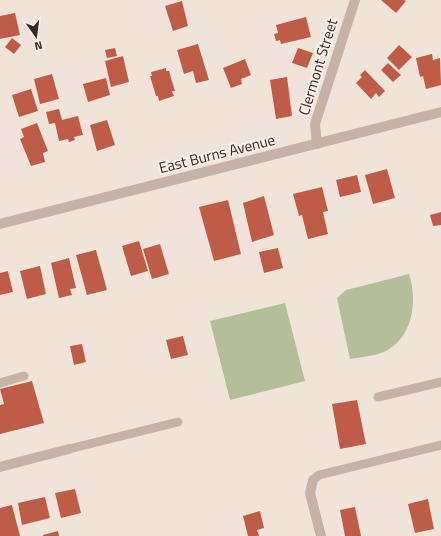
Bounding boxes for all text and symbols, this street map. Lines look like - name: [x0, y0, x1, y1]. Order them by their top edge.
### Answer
- street label: Clermont Street: [292, 15, 343, 118]
- north arrow: [16, 16, 56, 56]
- text: N: [33, 37, 44, 54]
- street label: East Burns Avenue: [156, 128, 277, 179]

